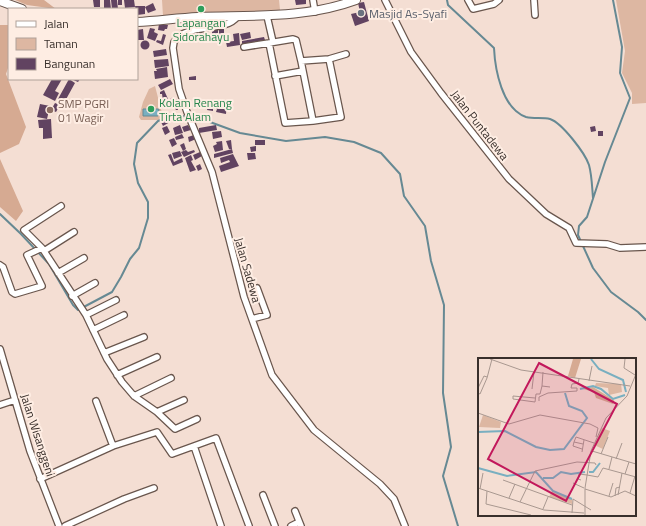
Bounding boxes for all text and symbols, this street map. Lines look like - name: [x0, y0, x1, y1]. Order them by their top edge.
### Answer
- marker: Lapangan Sidorahayu: [196, 4, 206, 14]
- place label: Masjid As-Syafi: [369, 4, 447, 23]
- legend: [8, 8, 138, 80]
- marker: Masjid As-Syafi: [356, 8, 366, 18]
- place label: Lapangan Sidorahayu: [173, 13, 229, 46]
- text: Jalan: [44, 14, 69, 33]
- text: Taman: [44, 34, 78, 53]
- text: Bangunan: [44, 54, 95, 73]
- street label: Jalan Puntadewa: [446, 86, 514, 164]
- place label: Kolam Renang Tirta Alam: [159, 93, 232, 126]
- place label: SMP PGRI 01 Wagir: [58, 94, 109, 127]
- marker: Kolam Renang Tirta Alam: [146, 104, 156, 114]
- marker: SMP PGRI 01 Wagir: [45, 105, 55, 115]
- street label: Jalan Sadewa: [230, 235, 266, 305]
- inset map: [478, 358, 636, 516]
- street label: Jalan Wisanggeni: [16, 391, 60, 479]

